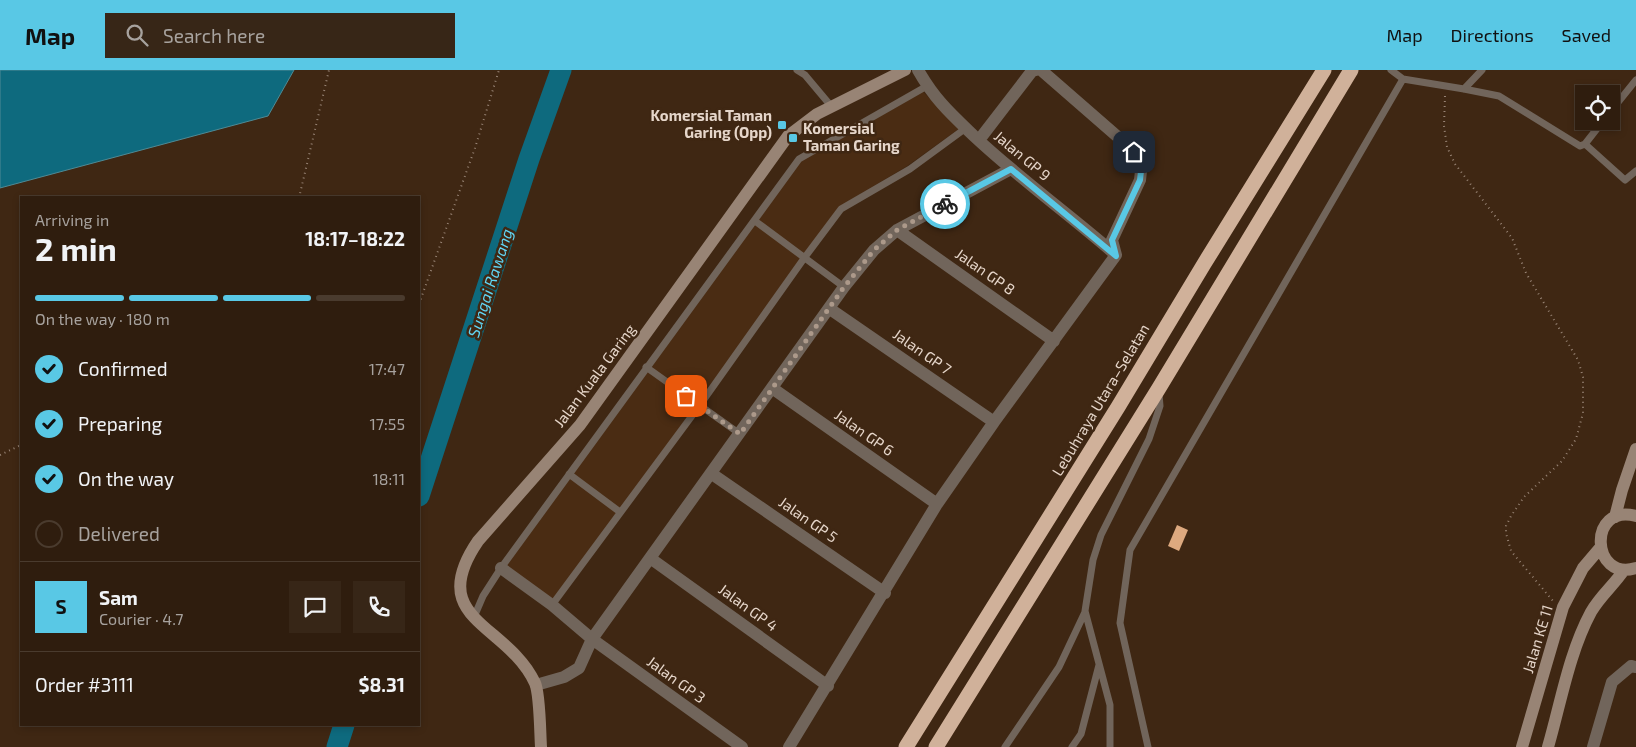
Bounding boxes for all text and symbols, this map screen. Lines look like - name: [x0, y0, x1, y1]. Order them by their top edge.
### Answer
- search box: [105, 13, 455, 58]
- text: Map: [25, 21, 75, 50]
- icon: search: [123, 21, 151, 49]
- text: Search here: [163, 24, 265, 47]
- text: Map: [1386, 24, 1423, 46]
- text: Directions: [1451, 24, 1534, 46]
- text: Saved: [1562, 24, 1611, 46]
- map controls: [1575, 85, 1620, 130]
- button: locate: [1575, 85, 1620, 130]
- place label: Komersial Taman Garing (Opp): [651, 106, 772, 141]
- marker: Komersial Taman Garing (Opp): [776, 119, 788, 131]
- place label: Komersial Taman Garing: [803, 119, 900, 154]
- street label: Jalan GP 9: [991, 126, 1054, 184]
- pin: [1113, 131, 1155, 173]
- marker: Komersial Taman Garing: [787, 132, 799, 144]
- icon: home: [1120, 138, 1148, 166]
- courier: [920, 179, 970, 229]
- icon: bike: [931, 190, 959, 218]
- text: Arriving in: [35, 210, 109, 229]
- water label: Sungai Rawang: [463, 226, 516, 340]
- text: 18:17–18:22: [305, 227, 405, 250]
- text: 2 min: [35, 229, 117, 267]
- street label: Jalan GP 8: [952, 244, 1019, 298]
- text: On the way · 180 m: [35, 309, 170, 328]
- street label: Jalan Kuala Garing: [550, 320, 639, 430]
- street label: Lebuhraya Utara–Selatan: [1048, 320, 1153, 479]
- street label: Jalan GP 7: [890, 325, 955, 378]
- icon: check: [35, 355, 63, 383]
- text: Confirmed: [78, 357, 168, 380]
- text: 17:47: [369, 359, 405, 378]
- pin: [665, 375, 707, 417]
- icon: bag: [672, 382, 700, 410]
- street label: Jalan GP 6: [832, 405, 898, 459]
- icon: check: [35, 410, 63, 438]
- text: Preparing: [78, 412, 162, 435]
- text: 17:55: [370, 414, 405, 433]
- icon: check: [35, 465, 63, 493]
- text: On the way: [78, 467, 174, 490]
- text: 18:11: [372, 469, 405, 488]
- street label: Jalan GP 5: [776, 492, 841, 546]
- text: Delivered: [78, 522, 160, 545]
- street label: Jalan GP 4: [716, 580, 782, 635]
- button: chat: [289, 581, 341, 633]
- button: phone: [353, 581, 405, 633]
- text: Sam: [99, 586, 138, 609]
- text: S: [55, 595, 67, 618]
- street label: Jalan KE 11: [1518, 602, 1556, 675]
- text: Courier · 4.7: [99, 609, 183, 628]
- street label: Jalan GP 3: [644, 652, 709, 706]
- text: Order #3111: [35, 673, 134, 696]
- text: $8.31: [359, 673, 405, 696]

